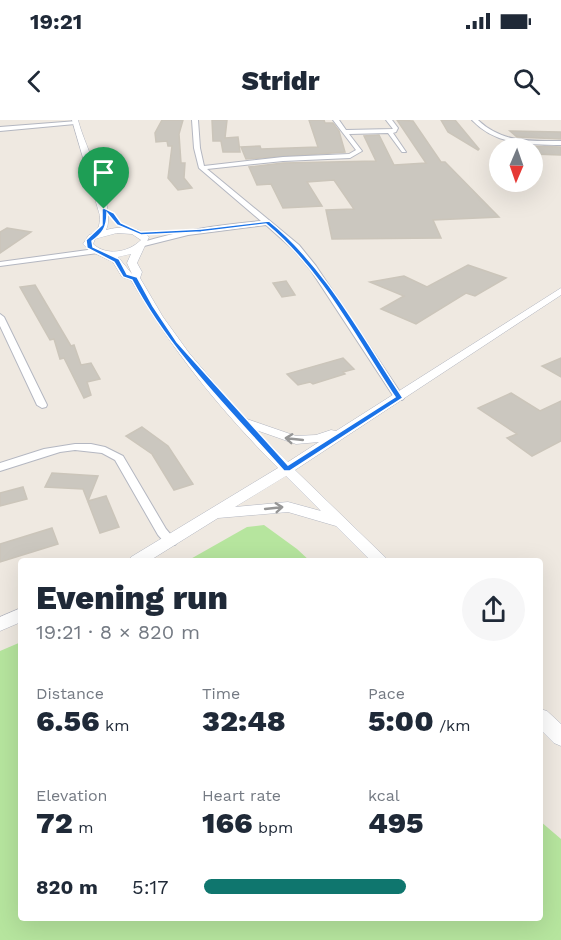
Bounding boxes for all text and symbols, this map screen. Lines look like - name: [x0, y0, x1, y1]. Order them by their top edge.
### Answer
- text: 19:21: [30, 9, 82, 34]
- icon: back: [18, 65, 51, 98]
- text: Stridr: [241, 65, 320, 97]
- icon: search: [510, 65, 543, 98]
- north arrow: [489, 138, 543, 192]
- map controls: [489, 138, 543, 192]
- pin: [78, 147, 129, 209]
- icon: arrive: [87, 156, 120, 189]
- one-way arrow: [285, 433, 305, 444]
- one-way arrow: [264, 502, 283, 513]
- text: Evening run: [36, 578, 228, 617]
- button: share: [462, 578, 525, 641]
- text: 19:21 · 8 × 820 m: [36, 620, 200, 644]
- text: Distance: [36, 684, 104, 703]
- text: Time: [202, 684, 240, 703]
- text: Pace: [368, 684, 405, 703]
- text: 6.56: [36, 703, 100, 738]
- text: 32:48: [202, 703, 286, 738]
- text: 5:00: [368, 703, 434, 738]
- text: km: [100, 716, 129, 735]
- text: /km: [434, 716, 470, 735]
- text: Elevation: [36, 786, 107, 805]
- text: Heart rate: [202, 786, 281, 805]
- text: kcal: [368, 786, 400, 805]
- text: 72: [36, 805, 73, 840]
- text: 166: [202, 805, 253, 840]
- text: 495: [368, 805, 424, 840]
- text: m: [73, 818, 94, 837]
- text: bpm: [253, 818, 293, 837]
- text: 820 m: [36, 875, 98, 899]
- text: 5:17: [132, 875, 169, 899]

